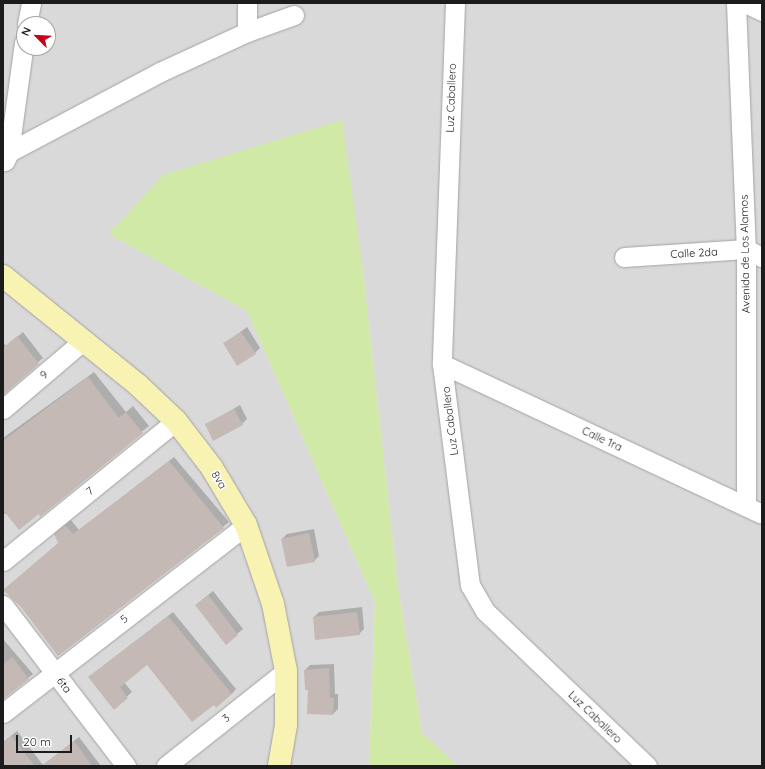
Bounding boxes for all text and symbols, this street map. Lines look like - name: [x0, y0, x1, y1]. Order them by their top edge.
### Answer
- north arrow: [16, 16, 56, 56]
- text: N: [18, 25, 34, 38]
- street label: Luz Caballero: [443, 63, 459, 133]
- street label: Avenida de Los Alamos: [737, 195, 753, 313]
- street label: Calle 2da: [670, 245, 718, 261]
- street label: 9: [37, 368, 51, 382]
- street label: Luz Caballero: [439, 386, 461, 456]
- street label: Calle 1ra: [580, 424, 624, 454]
- street label: 8va: [209, 469, 229, 491]
- street label: 7: [84, 484, 96, 498]
- street label: 5: [118, 612, 130, 626]
- street label: 6ta: [54, 675, 74, 695]
- street label: Luz Caballero: [565, 688, 625, 746]
- street label: 3: [220, 711, 232, 725]
- scale bar: [18, 727, 74, 753]
- text: 20 m: [23, 734, 51, 749]

